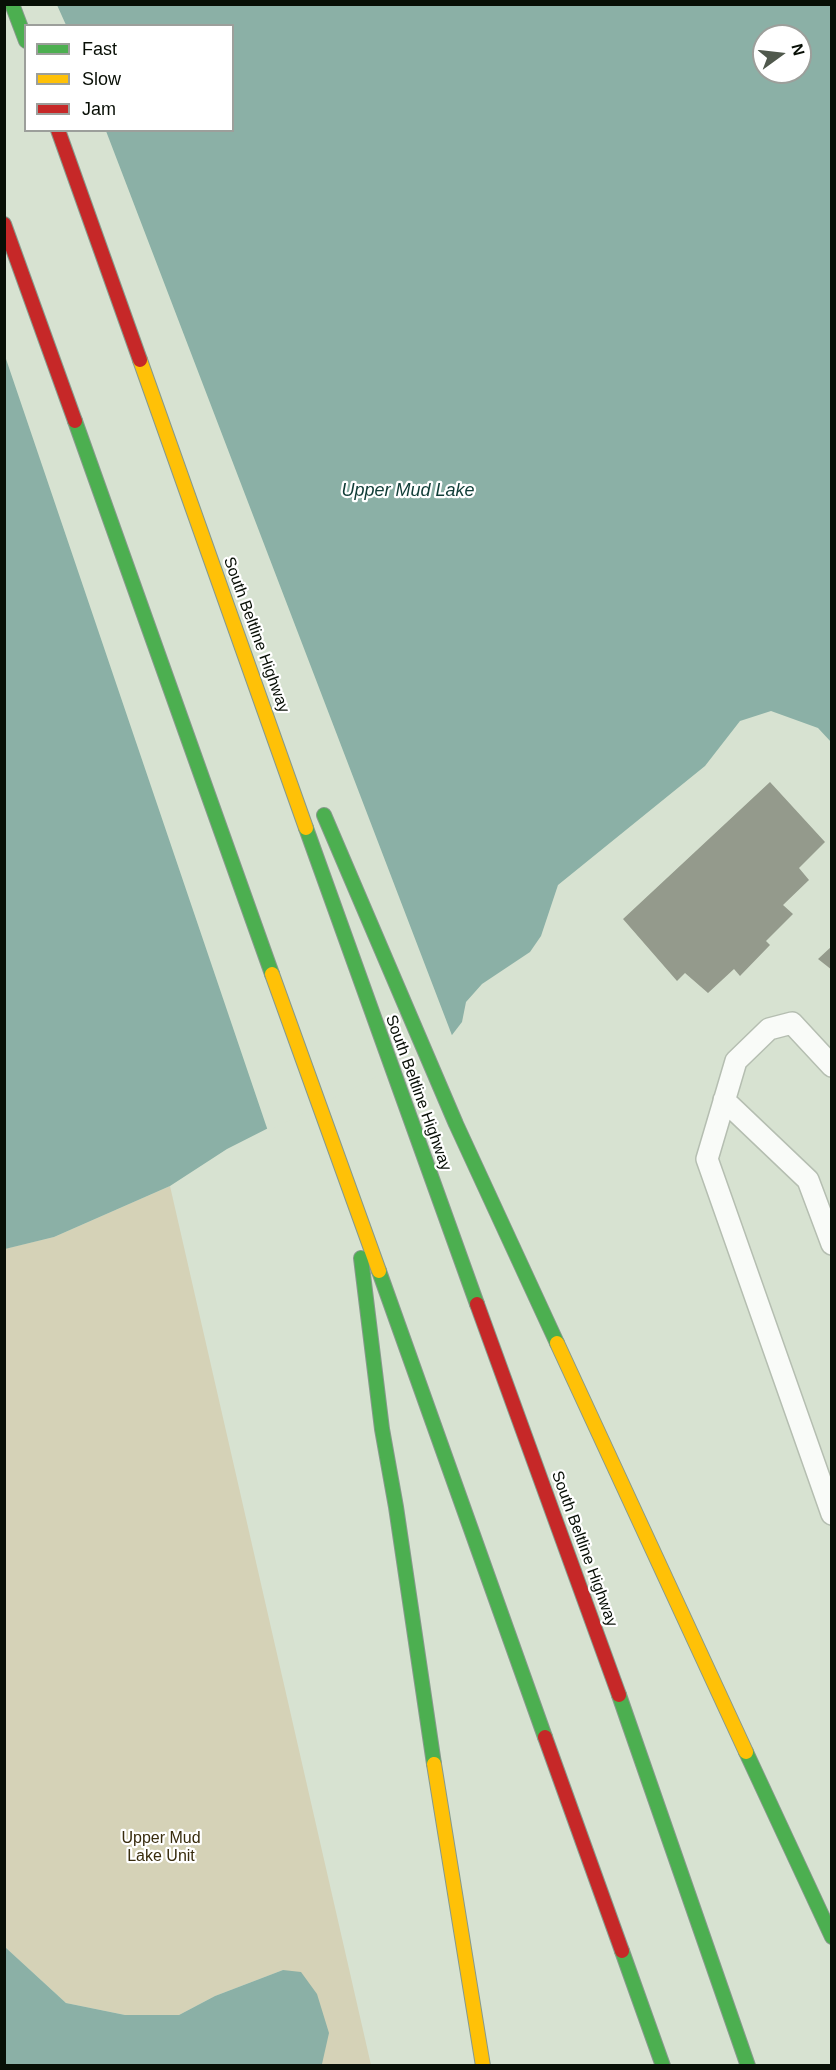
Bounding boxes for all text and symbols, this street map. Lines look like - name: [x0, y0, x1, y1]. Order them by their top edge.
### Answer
- legend: [24, 24, 234, 132]
- north arrow: [752, 24, 812, 84]
- text: Fast: [82, 39, 117, 59]
- text: N: [788, 42, 808, 58]
- text: Slow: [82, 69, 121, 89]
- text: Jam: [82, 99, 116, 119]
- water label: Upper Mud Lake: [341, 480, 475, 502]
- street label: South Beltline Highway: [219, 554, 293, 716]
- street label: South Beltline Highway: [381, 1012, 455, 1174]
- street label: South Beltline Highway: [547, 1468, 621, 1630]
- park label: Upper Mud Lake Unit: [121, 1829, 201, 1867]

